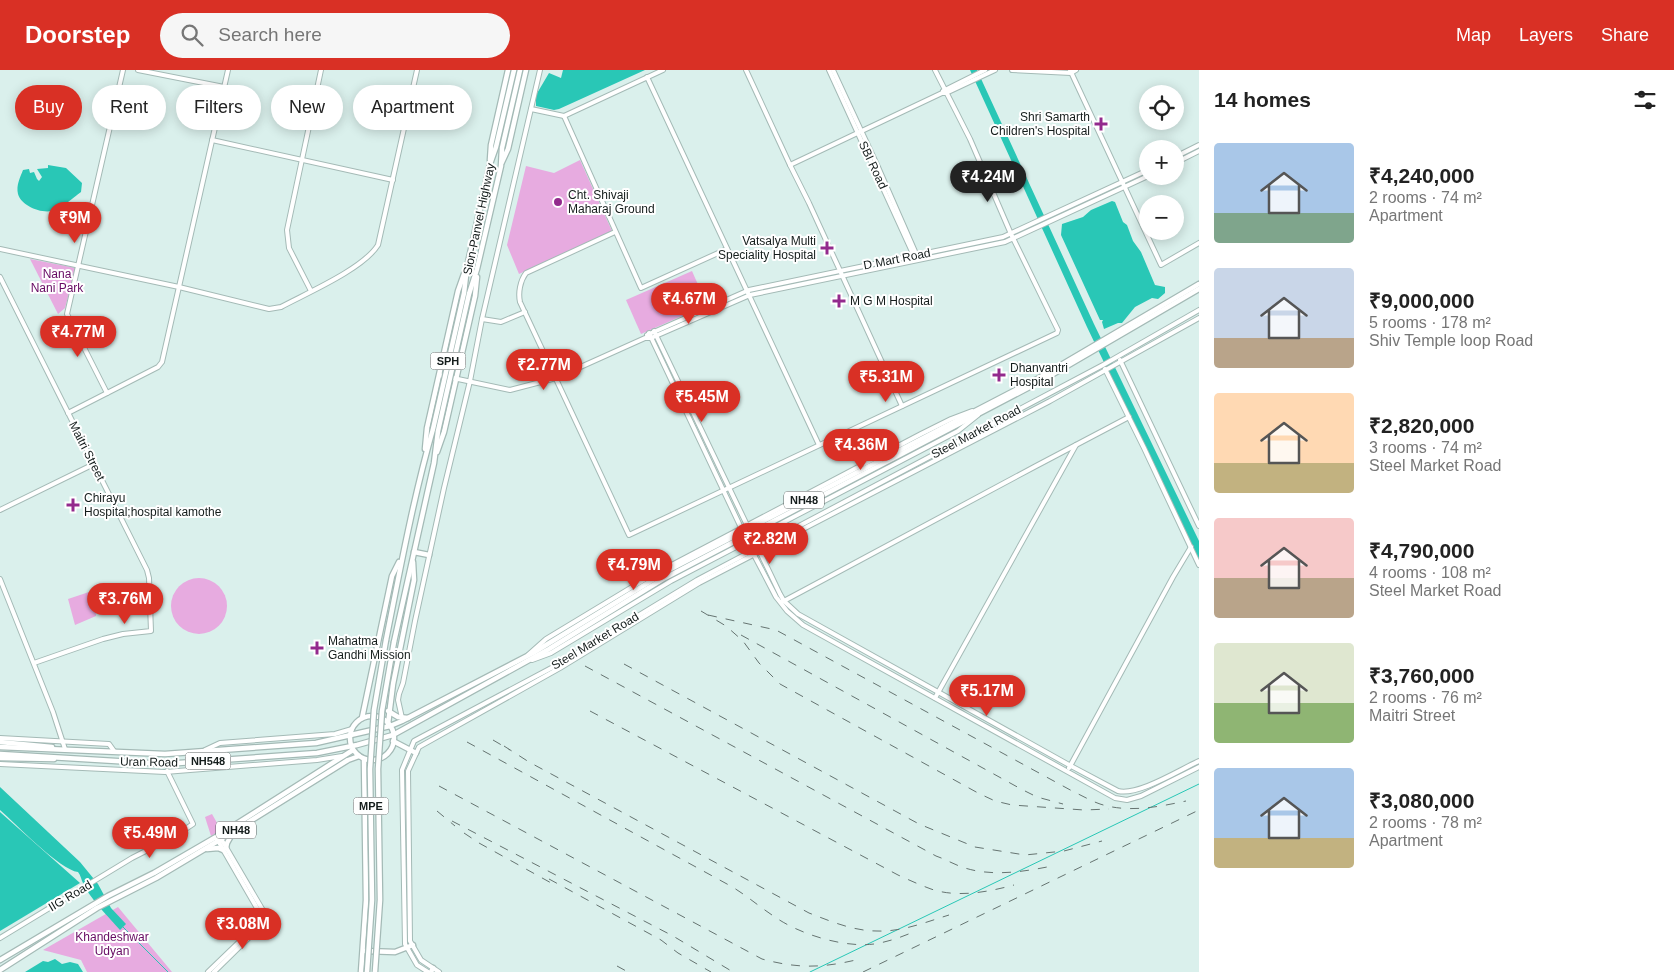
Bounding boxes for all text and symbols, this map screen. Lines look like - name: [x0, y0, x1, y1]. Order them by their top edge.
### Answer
- search box: [160, 13, 510, 58]
- text: Doorstep: [25, 21, 130, 48]
- icon: search: [178, 21, 206, 49]
- text: Search here: [218, 24, 322, 45]
- text: Map: [1456, 25, 1491, 45]
- text: Layers: [1519, 25, 1573, 45]
- text: Share: [1601, 25, 1649, 45]
- chip: Buy: [15, 85, 82, 130]
- chip: Rent: [92, 85, 166, 130]
- chip: Filters: [176, 85, 261, 130]
- chip: New: [271, 85, 343, 130]
- chip: Apartment: [353, 85, 472, 130]
- map controls: [1139, 85, 1184, 240]
- button: locate: [1139, 85, 1184, 130]
- icon: filters: [1631, 86, 1659, 114]
- text: 14 homes: [1214, 88, 1311, 111]
- place label: Shri Samarth Children's Hospital: [990, 110, 1090, 138]
- marker: Shri Samarth Children's Hospital: [1094, 117, 1108, 131]
- street label: SBI Road: [856, 139, 890, 191]
- button: +: [1139, 140, 1184, 185]
- pin: ₹4.24M: [947, 160, 1029, 203]
- street label: Sion-Panvel Highway: [460, 162, 498, 276]
- icon: home: [1254, 163, 1314, 223]
- text: ₹4,240,000: [1369, 164, 1474, 187]
- text: ₹4.24M: [961, 168, 1015, 185]
- place label: Cht. Shivaji Maharaj Ground: [568, 188, 655, 216]
- text: 2 rooms · 74 m²: [1369, 189, 1482, 206]
- button: −: [1139, 195, 1184, 240]
- marker: Cht. Shivaji Maharaj Ground: [552, 196, 564, 208]
- pin: ₹9M: [51, 202, 99, 244]
- text: Apartment: [1369, 207, 1443, 224]
- text: ₹9M: [59, 209, 91, 226]
- place label: Vatsalya Multi Speciality Hospital: [718, 234, 816, 262]
- marker: Vatsalya Multi Speciality Hospital: [820, 241, 834, 255]
- street label: D Mart Road: [862, 246, 932, 272]
- park label: Nana Nani Park: [31, 267, 84, 295]
- pin: ₹4.67M: [648, 282, 730, 325]
- icon: home: [1254, 288, 1314, 348]
- text: ₹9,000,000: [1369, 289, 1474, 312]
- text: ₹4.67M: [662, 290, 716, 307]
- marker: M G M Hospital: [832, 294, 846, 308]
- place label: M G M Hospital: [850, 294, 933, 308]
- text: 5 rooms · 178 m²: [1369, 314, 1491, 331]
- pin: ₹4.77M: [37, 316, 119, 358]
- text: ₹4.77M: [51, 323, 105, 340]
- text: Shiv Temple loop Road: [1369, 332, 1533, 349]
- pin: ₹2.77M: [503, 348, 585, 391]
- road number: SPH: [430, 352, 466, 370]
- text: ₹2.77M: [517, 356, 571, 373]
- pin: ₹5.31M: [845, 360, 927, 403]
- place label: Dhanvantri Hospital: [1010, 361, 1068, 389]
- text: ₹5.31M: [859, 368, 913, 385]
- marker: Dhanvantri Hospital: [992, 368, 1006, 382]
- pin: ₹5.45M: [661, 380, 743, 423]
- text: ₹5.45M: [675, 388, 729, 405]
- street label: Steel Market Road: [929, 402, 1023, 462]
- icon: home: [1254, 413, 1314, 473]
- text: ₹2,820,000: [1369, 414, 1474, 437]
- street label: Maitri Street: [66, 419, 108, 484]
- pin: ₹4.36M: [820, 428, 902, 471]
- text: ₹4.36M: [834, 436, 888, 453]
- text: 3 rooms · 74 m²: [1369, 439, 1482, 456]
- text: Steel Market Road: [1369, 457, 1502, 474]
- place label: Chirayu Hospital;hospital kamothe: [84, 491, 222, 519]
- road number: NH48: [784, 492, 824, 508]
- marker: Chirayu Hospital;hospital kamothe: [66, 498, 80, 512]
- pin: ₹2.82M: [729, 522, 811, 565]
- text: ₹2.82M: [743, 530, 797, 547]
- icon: home: [1254, 538, 1314, 598]
- text: ₹4,790,000: [1369, 539, 1474, 562]
- pin: ₹4.79M: [593, 548, 675, 591]
- text: ₹4.79M: [607, 556, 661, 573]
- text: 4 rooms · 108 m²: [1369, 564, 1491, 581]
- pin: ₹3.76M: [84, 582, 166, 625]
- text: Steel Market Road: [1369, 582, 1502, 599]
- text: ₹3.76M: [98, 590, 152, 607]
- street label: Steel Market Road: [549, 609, 641, 673]
- place label: Mahatma Gandhi Mission: [328, 634, 411, 662]
- marker: Mahatma Gandhi Mission: [310, 641, 324, 655]
- icon: home: [1254, 663, 1314, 723]
- text: ₹3,760,000: [1369, 664, 1474, 687]
- pin: ₹5.17M: [946, 674, 1028, 717]
- text: ₹5.17M: [960, 682, 1014, 699]
- text: 2 rooms · 76 m²: [1369, 689, 1482, 706]
- text: Maitri Street: [1369, 707, 1455, 724]
- road number: NH548: [186, 752, 230, 769]
- street label: Uran Road: [120, 754, 178, 770]
- icon: home: [1254, 788, 1314, 848]
- text: ₹3,080,000: [1369, 789, 1474, 812]
- road number: MPE: [354, 798, 388, 814]
- text: 2 rooms · 78 m²: [1369, 814, 1482, 831]
- pin: ₹5.49M: [109, 816, 191, 859]
- road number: NH48: [216, 822, 256, 838]
- text: ₹5.49M: [123, 824, 177, 841]
- text: Apartment: [1369, 832, 1443, 849]
- street label: IIG Road: [46, 878, 94, 914]
- pin: ₹3.08M: [202, 908, 284, 950]
- text: ₹3.08M: [216, 915, 270, 932]
- park label: Khandeshwar Udyan: [75, 930, 149, 958]

